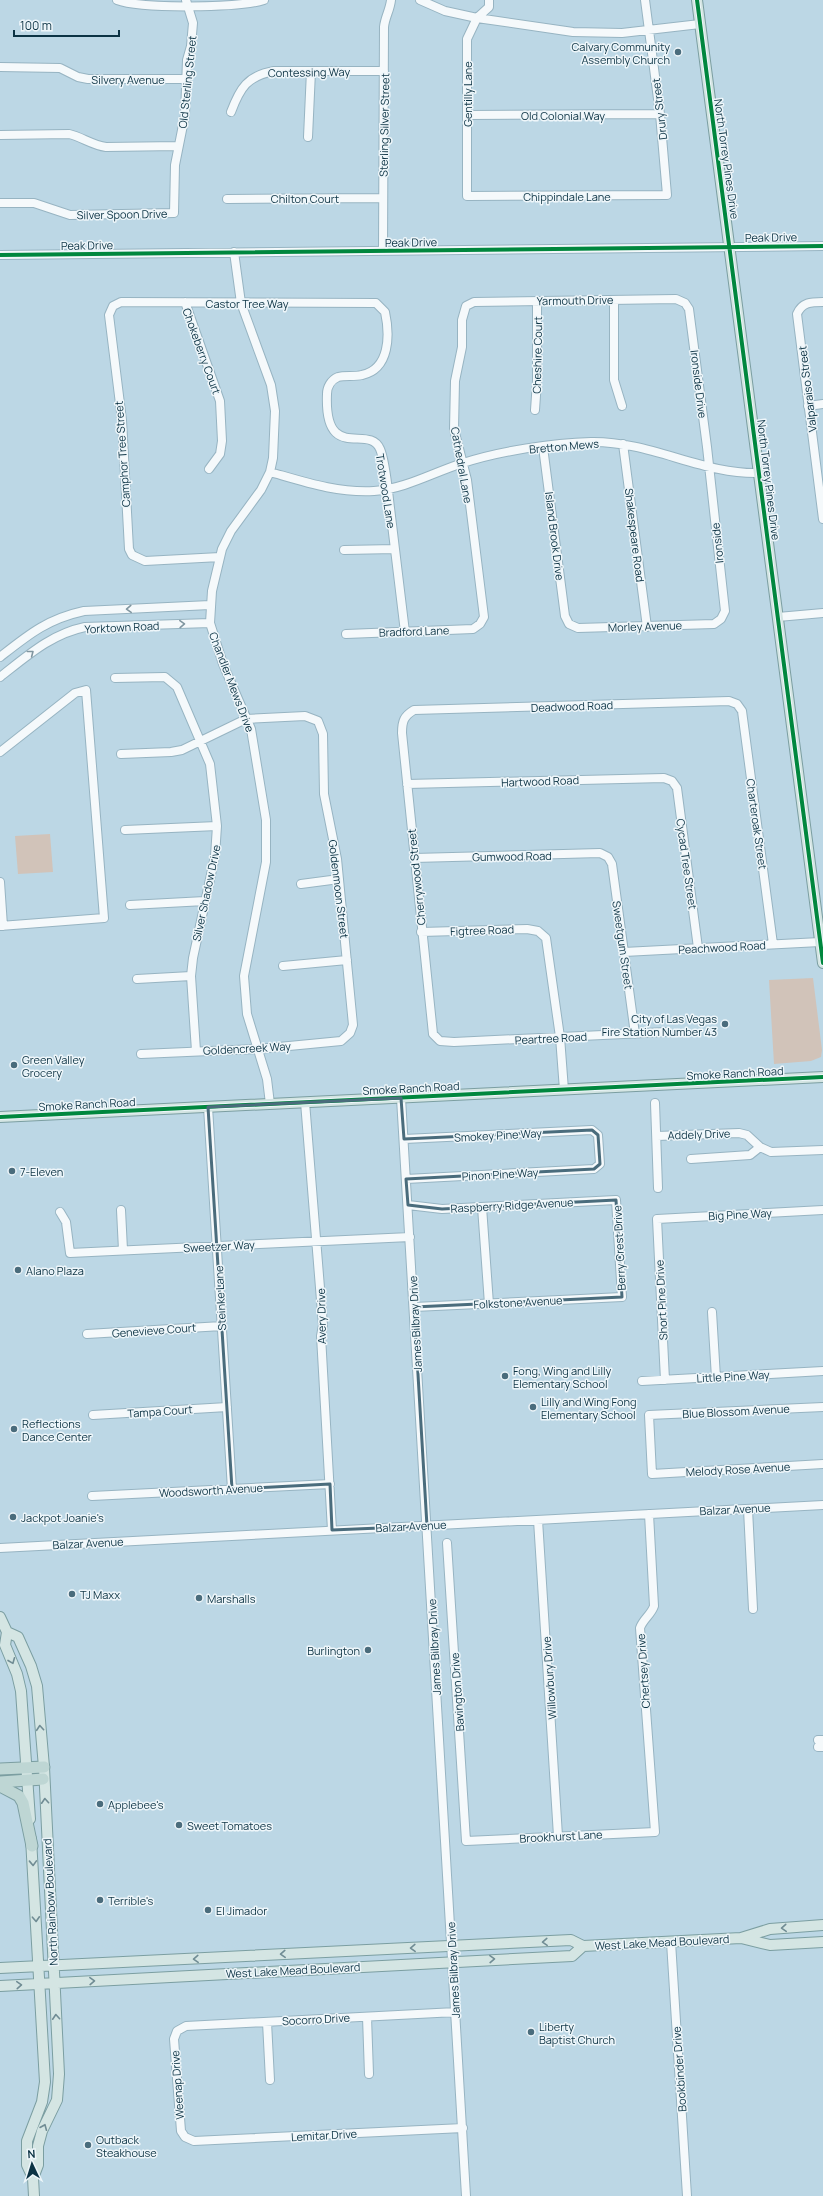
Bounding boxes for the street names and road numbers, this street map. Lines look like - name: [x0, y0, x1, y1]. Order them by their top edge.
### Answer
- street label: Old Sterling Street: [175, 35, 199, 129]
- street label: Gentilly Lane: [460, 61, 475, 127]
- street label: Contessing Way: [268, 64, 350, 80]
- street label: Silvery Avenue: [91, 72, 165, 87]
- street label: Sterling Silver Street: [376, 73, 392, 177]
- street label: Drury Street: [648, 77, 670, 141]
- street label: North Torrey Pines Drive: [711, 98, 743, 221]
- street label: Old Colonial Way: [521, 108, 605, 123]
- street label: Chippindale Lane: [523, 189, 611, 204]
- street label: Chilton Court: [271, 191, 339, 206]
- street label: Silver Spoon Drive: [77, 206, 168, 222]
- street label: Peak Drive: [745, 229, 798, 245]
- street label: Peak Drive: [385, 234, 438, 250]
- street label: Peak Drive: [61, 237, 114, 253]
- street label: Yarmouth Drive: [537, 292, 614, 308]
- street label: Castor Tree Way: [206, 296, 289, 311]
- street label: Chokeberry Court: [179, 306, 225, 396]
- street label: Cheshire Court: [529, 316, 545, 394]
- street label: Valparaiso Street: [794, 345, 820, 433]
- street label: Ironside Drive: [687, 349, 711, 420]
- street label: Camphor Tree Street: [111, 400, 133, 508]
- street label: North Torrey Pines Drive: [754, 419, 784, 542]
- street label: Cathedral Lane: [448, 426, 476, 505]
- street label: Bretton Mews: [529, 435, 600, 457]
- street label: Trotwood Lane: [373, 453, 399, 530]
- street label: Shakespeare Road: [622, 487, 648, 583]
- street label: Island Brook Drive: [542, 491, 568, 582]
- street label: Ironside: [707, 521, 727, 564]
- street label: Morley Avenue: [608, 617, 683, 635]
- street label: Yorktown Road: [84, 618, 160, 636]
- street label: Bradford Lane: [378, 622, 450, 640]
- street label: Chandler Mews Drive: [206, 630, 258, 735]
- street label: Deadwood Road: [531, 697, 613, 715]
- street label: Hartwood Road: [501, 772, 579, 790]
- street label: Charteroak Street: [743, 778, 771, 870]
- street label: Cycad Tree Street: [673, 818, 701, 910]
- street label: Cherrywood Street: [403, 828, 429, 926]
- street label: Goldenmoon Street: [325, 839, 353, 939]
- street label: Silver Shadow Drive: [188, 843, 224, 943]
- street label: Gumwood Road: [472, 848, 552, 864]
- street label: Sweetgum Street: [609, 900, 637, 990]
- street label: Figtree Road: [450, 921, 514, 939]
- street label: Peachwood Road: [678, 937, 766, 957]
- street label: Peartree Road: [514, 1029, 588, 1047]
- street label: Goldencreek Way: [203, 1038, 292, 1058]
- street label: Smoke Ranch Road: [686, 1063, 784, 1083]
- street label: Smoke Ranch Road: [362, 1078, 460, 1098]
- street label: Smoke Ranch Road: [38, 1094, 136, 1114]
- street label: Smokey Pine Way: [454, 1125, 543, 1145]
- street label: Addely Drive: [667, 1125, 731, 1143]
- street label: Pinon Pine Way: [461, 1164, 539, 1183]
- street label: Raspberry Ridge Avenue: [450, 1194, 574, 1216]
- street label: Berry Crest Drive: [609, 1204, 629, 1291]
- street label: Big Pine Way: [708, 1205, 772, 1223]
- street label: Sweetzer Way: [183, 1237, 255, 1255]
- street label: Short Pine Drive: [651, 1259, 671, 1341]
- street label: Steinke Lane: [211, 1265, 229, 1331]
- street label: James Bilbray Drive: [405, 1275, 425, 1373]
- street label: Avery Drive: [313, 1287, 329, 1344]
- street label: Folkstone Avenue: [473, 1292, 563, 1312]
- street label: Genevieve Court: [111, 1320, 197, 1340]
- street label: Little Pine Way: [696, 1367, 770, 1385]
- street label: Tampa Court: [127, 1401, 193, 1421]
- street label: Blue Blossom Avenue: [682, 1401, 791, 1421]
- street label: Melody Rose Avenue: [685, 1459, 791, 1479]
- street label: Woodsworth Avenue: [159, 1480, 264, 1500]
- street label: Balzar Avenue: [699, 1500, 771, 1518]
- street label: Balzar Avenue: [375, 1517, 447, 1535]
- street label: Balzar Avenue: [52, 1534, 124, 1552]
- street label: James Bilbray Drive: [424, 1598, 444, 1696]
- street label: Chertsey Drive: [633, 1632, 653, 1709]
- street label: Willowbury Drive: [539, 1635, 559, 1720]
- street label: Bavington Drive: [447, 1652, 467, 1732]
- street label: Brookhurst Lane: [519, 1826, 603, 1846]
- street label: North Rainbow Boulevard: [39, 1838, 61, 1966]
- street label: James Bilbray Drive: [443, 1921, 463, 2019]
- street label: West Lake Mead Boulevard: [594, 1931, 730, 1953]
- street label: West Lake Mead Boulevard: [225, 1959, 361, 1981]
- street label: Socorro Drive: [282, 2010, 351, 2028]
- street label: Bookbinder Drive: [668, 2025, 689, 2112]
- street label: Weenap Drive: [167, 2049, 187, 2120]
- street label: Lemitar Drive: [291, 2126, 358, 2144]

